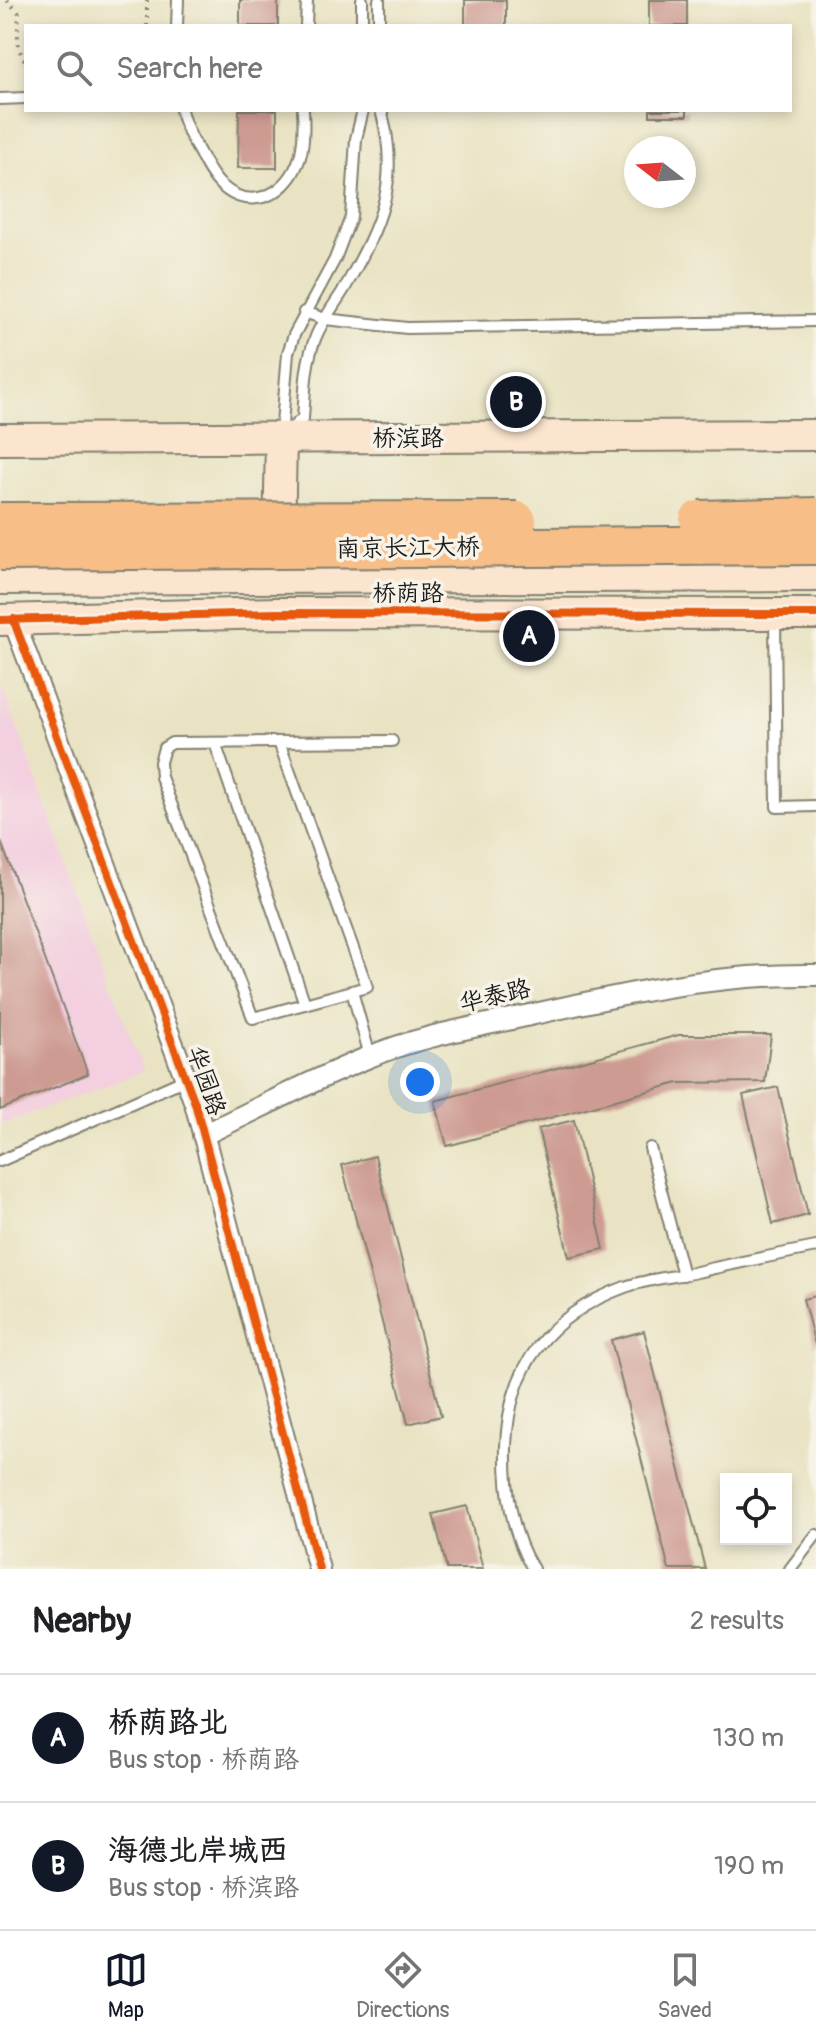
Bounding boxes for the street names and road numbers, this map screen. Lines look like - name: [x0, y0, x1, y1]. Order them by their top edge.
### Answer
- street label: 桥滨路: [372, 424, 444, 453]
- street label: 南京长江大桥: [336, 532, 480, 564]
- street label: 桥荫路: [372, 579, 444, 608]
- street label: 华泰路: [457, 974, 533, 1018]
- street label: 华园路: [181, 1042, 231, 1120]

